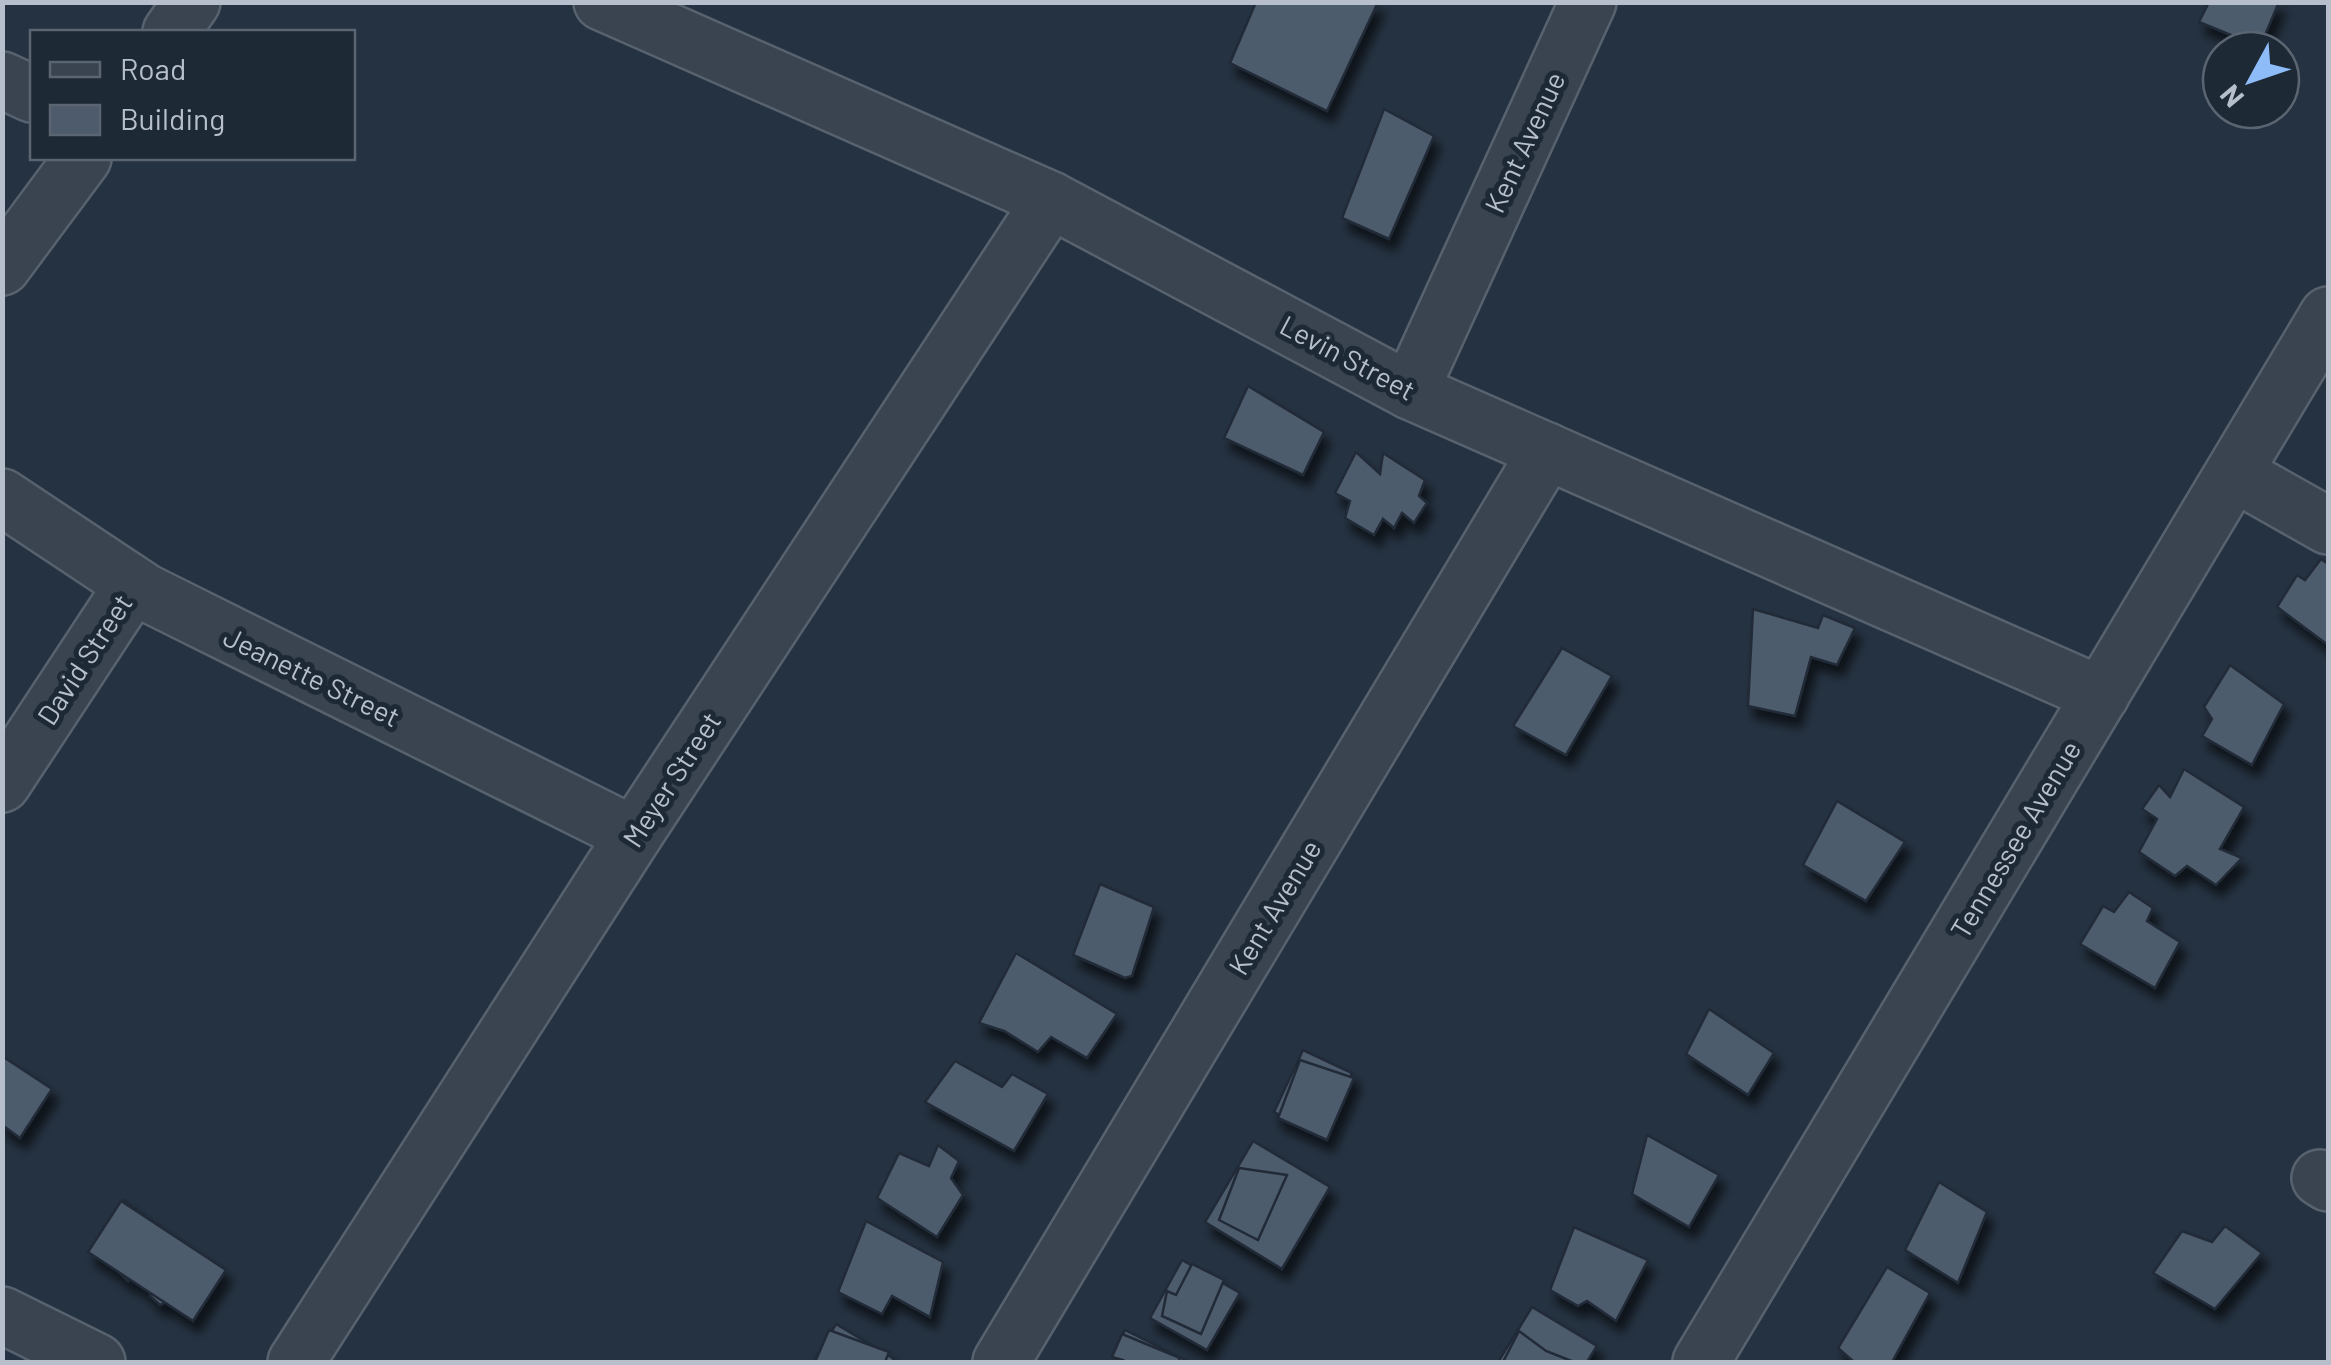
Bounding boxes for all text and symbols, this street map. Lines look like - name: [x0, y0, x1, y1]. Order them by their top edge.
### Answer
- legend: [30, 30, 355, 160]
- north arrow: [2201, 30, 2301, 130]
- text: Road: [120, 50, 186, 86]
- street label: Kent Avenue: [1477, 66, 1571, 218]
- text: N: [2212, 79, 2250, 115]
- text: Building: [120, 100, 225, 136]
- street label: Levin Street: [1275, 307, 1421, 407]
- street label: David Street: [29, 587, 139, 731]
- street label: Jeanette Street: [218, 619, 406, 733]
- street label: Meyer Street: [615, 705, 727, 853]
- street label: Tennessee Avenue: [1943, 734, 2087, 944]
- street label: Kent Avenue: [1220, 833, 1328, 981]

